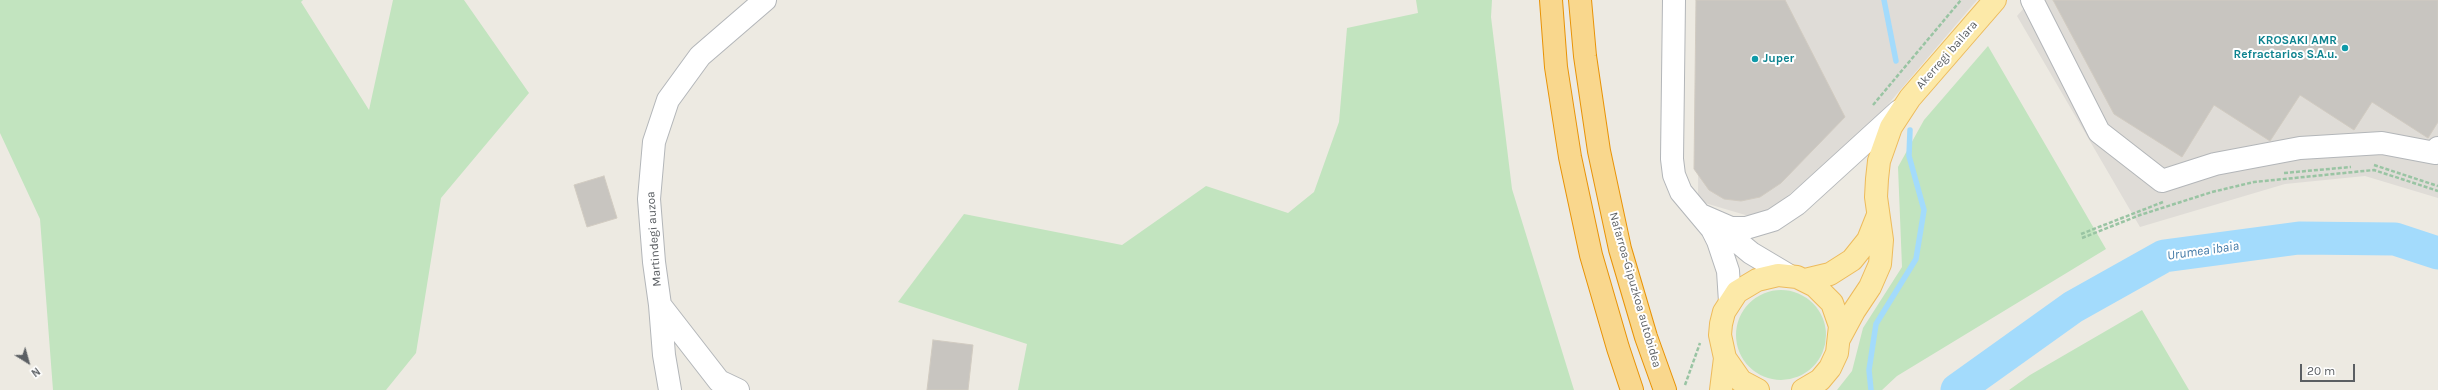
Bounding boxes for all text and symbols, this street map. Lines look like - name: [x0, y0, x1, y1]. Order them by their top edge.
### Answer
- street label: Akerregi bailara: [1913, 18, 1981, 92]
- place label: KROSAKI AMR Refractarios S.A.u.: [2233, 34, 2337, 62]
- marker: KROSAKI AMR Refractarios S.A.u.: [2340, 43, 2350, 53]
- place label: Juper: [1763, 52, 1794, 66]
- marker: Juper: [1750, 54, 1760, 64]
- street label: Martindegi auzoa: [643, 191, 665, 287]
- street label: Nafarroa-Gipuzkoa autobidea: [1606, 211, 1664, 369]
- water label: Urumea ibaia: [2166, 238, 2240, 264]
- north arrow: [8, 342, 48, 382]
- scale bar: [2302, 356, 2357, 382]
- text: N: [28, 364, 43, 380]
- text: 20 m: [2307, 364, 2335, 378]

